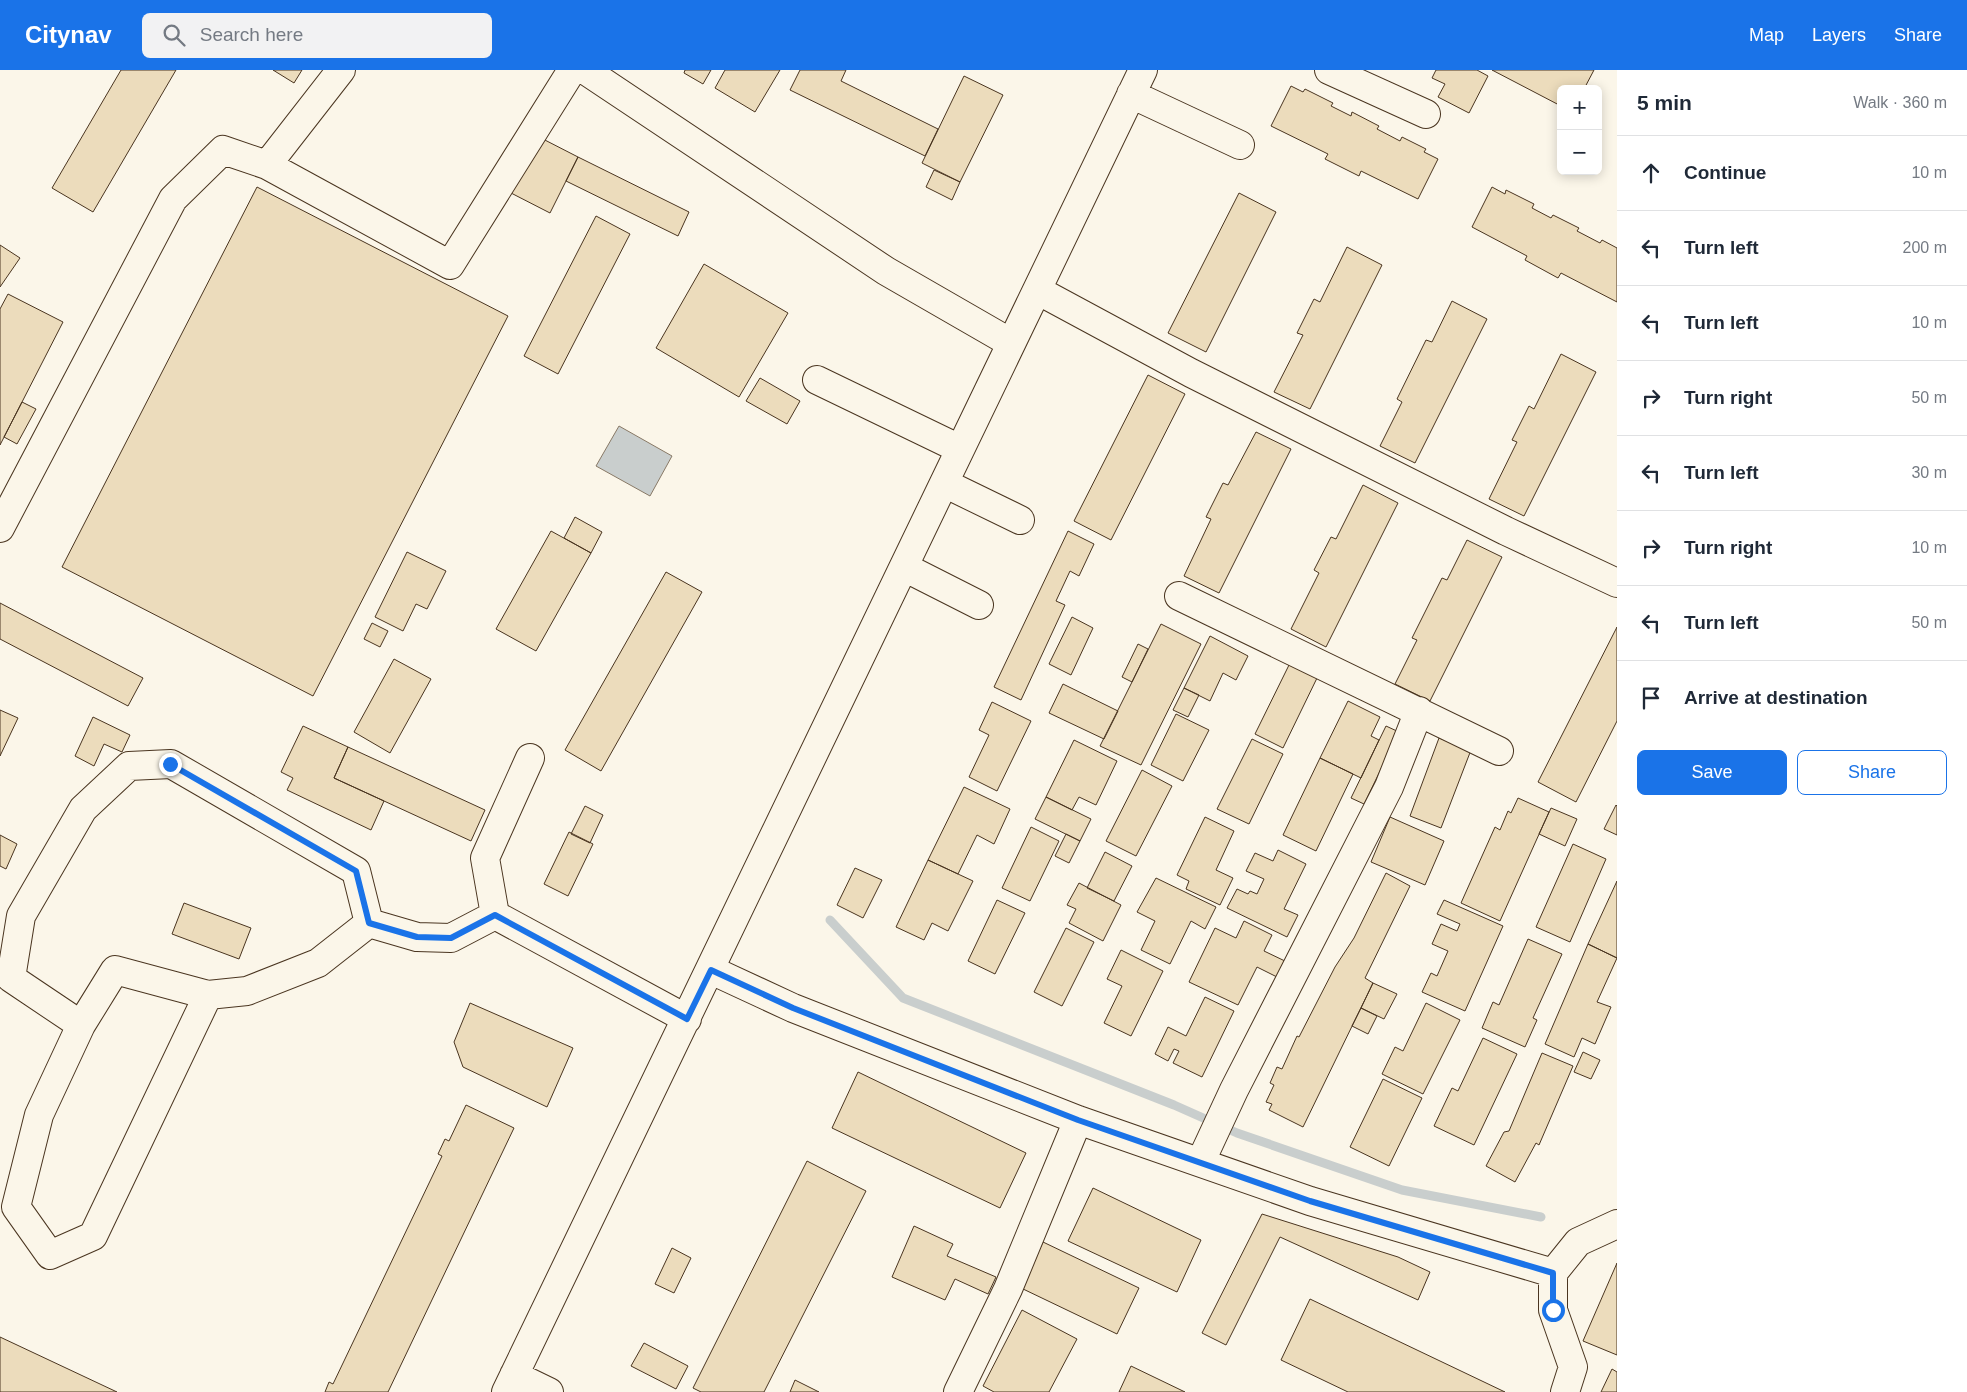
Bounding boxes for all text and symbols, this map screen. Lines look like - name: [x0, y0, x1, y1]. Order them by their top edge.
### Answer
- search box: [142, 13, 492, 58]
- text: Citynav: [25, 21, 112, 48]
- icon: search: [160, 21, 188, 49]
- text: Search here: [200, 24, 303, 45]
- text: Map: [1749, 25, 1784, 45]
- text: Layers: [1812, 25, 1866, 45]
- text: Share: [1894, 25, 1942, 45]
- map controls: [1557, 85, 1602, 175]
- button: +: [1557, 85, 1602, 130]
- text: 5 min: [1637, 91, 1692, 114]
- text: Walk · 360 m: [1853, 94, 1947, 111]
- button: −: [1557, 130, 1602, 175]
- icon: ahead: [1637, 159, 1665, 187]
- text: Continue: [1684, 162, 1766, 183]
- text: 10 m: [1911, 164, 1947, 181]
- icon: left: [1637, 234, 1665, 262]
- text: Turn left: [1684, 237, 1759, 258]
- text: 200 m: [1903, 239, 1947, 256]
- icon: left: [1637, 309, 1665, 337]
- text: Turn left: [1684, 312, 1759, 333]
- text: 10 m: [1911, 314, 1947, 331]
- icon: right: [1637, 384, 1665, 412]
- text: Turn right: [1684, 387, 1772, 408]
- text: 50 m: [1911, 389, 1947, 406]
- icon: left: [1637, 459, 1665, 487]
- text: Turn left: [1684, 462, 1759, 483]
- text: 30 m: [1911, 464, 1947, 481]
- icon: right: [1637, 534, 1665, 562]
- text: Turn right: [1684, 537, 1772, 558]
- text: 10 m: [1911, 539, 1947, 556]
- icon: left: [1637, 609, 1665, 637]
- text: Turn left: [1684, 612, 1759, 633]
- text: 50 m: [1911, 614, 1947, 631]
- icon: arrive: [1637, 684, 1665, 712]
- text: Arrive at destination: [1684, 687, 1868, 708]
- button: Save: [1637, 750, 1787, 795]
- button: Share: [1797, 750, 1947, 795]
- route end: [159, 753, 182, 776]
- route start: [1542, 1299, 1565, 1322]

